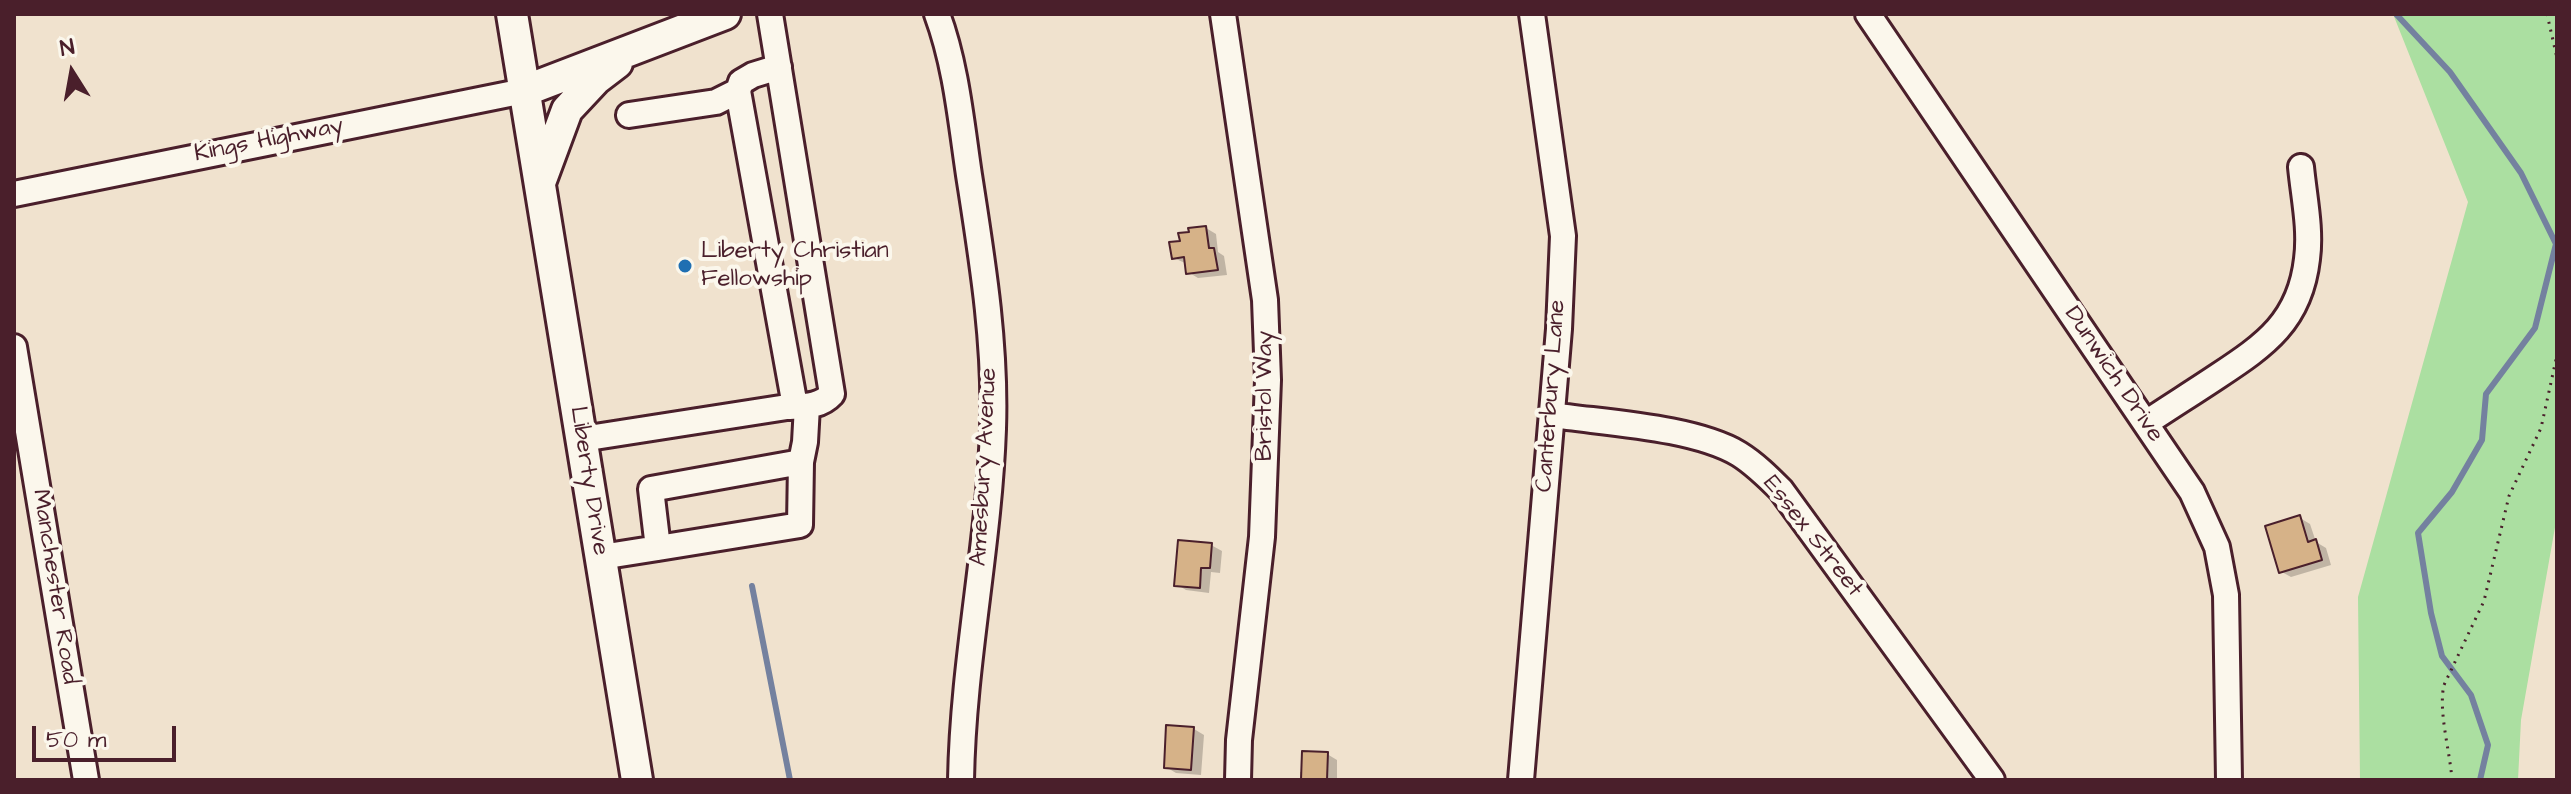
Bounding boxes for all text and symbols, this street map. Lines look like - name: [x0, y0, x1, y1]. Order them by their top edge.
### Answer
- text: N: [58, 31, 77, 64]
- north arrow: [32, 32, 112, 112]
- street label: Kings Highway: [192, 112, 346, 170]
- place label: Liberty Christian Fellowship: [701, 238, 889, 294]
- marker: Liberty Christian Fellowship: [676, 257, 694, 275]
- street label: Canterbury Lane: [1531, 299, 1573, 493]
- street label: Dunwich Drive: [2057, 302, 2169, 448]
- street label: Bristol Way: [1252, 331, 1280, 461]
- street label: Amesbury Avenue: [965, 367, 1005, 567]
- street label: Liberty Drive: [562, 405, 614, 557]
- street label: Essex Street: [1756, 471, 1868, 603]
- street label: Manchester Road: [24, 488, 84, 686]
- scale bar: [36, 710, 180, 760]
- text: 50 m: [46, 723, 106, 757]

